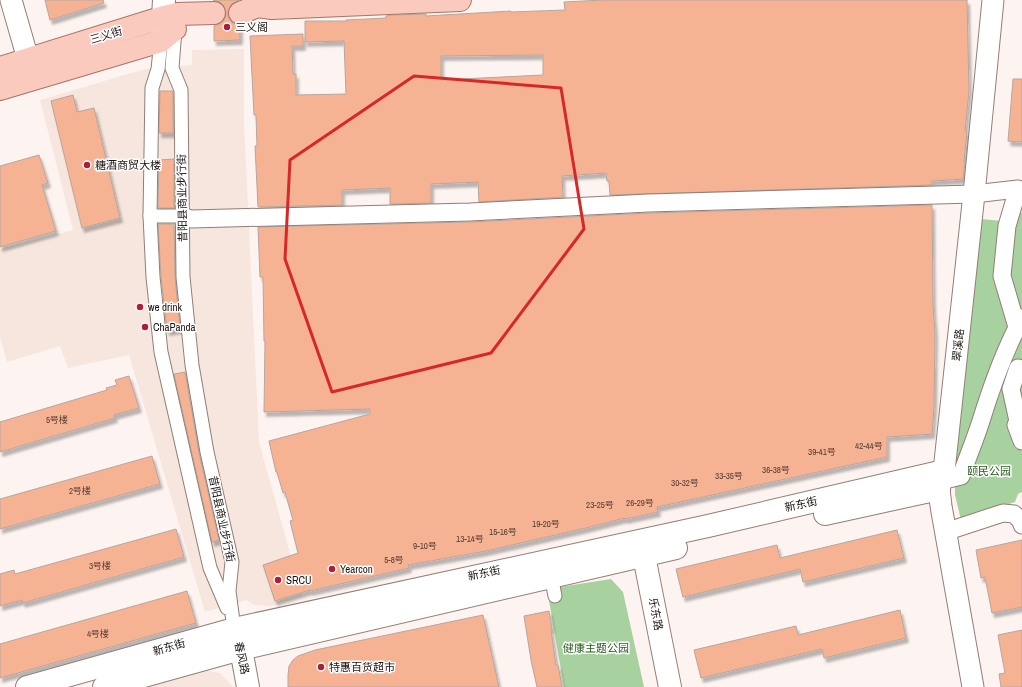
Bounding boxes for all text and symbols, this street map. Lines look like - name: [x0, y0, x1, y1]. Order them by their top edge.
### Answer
- place label: 三义阁: [235, 20, 268, 34]
- marker: 三义阁: [222, 22, 232, 32]
- street label: 三义街: [88, 23, 124, 47]
- street label: 昔阳县商业步行街: [174, 154, 190, 242]
- place label: 糖酒商贸大楼: [95, 158, 161, 172]
- marker: 糖酒商贸大楼: [82, 160, 92, 170]
- place label: we drink: [148, 300, 183, 314]
- marker: we drink: [135, 302, 145, 312]
- place label: ChaPanda: [153, 320, 196, 334]
- marker: ChaPanda: [140, 322, 150, 332]
- street label: 翠溪路: [949, 328, 967, 362]
- house number: 5号楼: [46, 414, 68, 426]
- house number: 42-44号: [855, 440, 883, 452]
- house number: 39-41号: [808, 446, 836, 458]
- house number: 36-38号: [762, 464, 790, 476]
- park label: 颐民公园: [967, 464, 1011, 478]
- house number: 33-35号: [715, 470, 743, 482]
- street label: 昔阳县商业步行街: [206, 475, 238, 563]
- house number: 30-32号: [671, 477, 699, 489]
- house number: 2号楼: [69, 485, 91, 497]
- street label: 新东街: [783, 493, 819, 515]
- house number: 26-29号: [626, 497, 654, 509]
- house number: 23-25号: [586, 499, 614, 511]
- house number: 19-20号: [532, 518, 560, 530]
- house number: 15-16号: [489, 526, 517, 538]
- house number: 13-14号: [456, 533, 484, 545]
- house number: 9-10号: [413, 540, 437, 552]
- house number: 5-8号: [384, 554, 404, 566]
- house number: 3号楼: [89, 560, 111, 572]
- place label: Yearcon: [340, 562, 373, 576]
- street label: 新东街: [466, 563, 502, 583]
- marker: Yearcon: [327, 564, 337, 574]
- place label: SRCU: [286, 573, 312, 587]
- marker: SRCU: [273, 575, 283, 585]
- street label: 乐东路: [646, 596, 666, 632]
- house number: 4号楼: [87, 628, 109, 640]
- street label: 新东街: [151, 636, 187, 658]
- street label: 春风路: [231, 640, 253, 676]
- park label: 健康主题公园: [563, 641, 629, 655]
- place label: 特惠百货超市: [329, 660, 395, 674]
- marker: 特惠百货超市: [316, 662, 326, 672]

